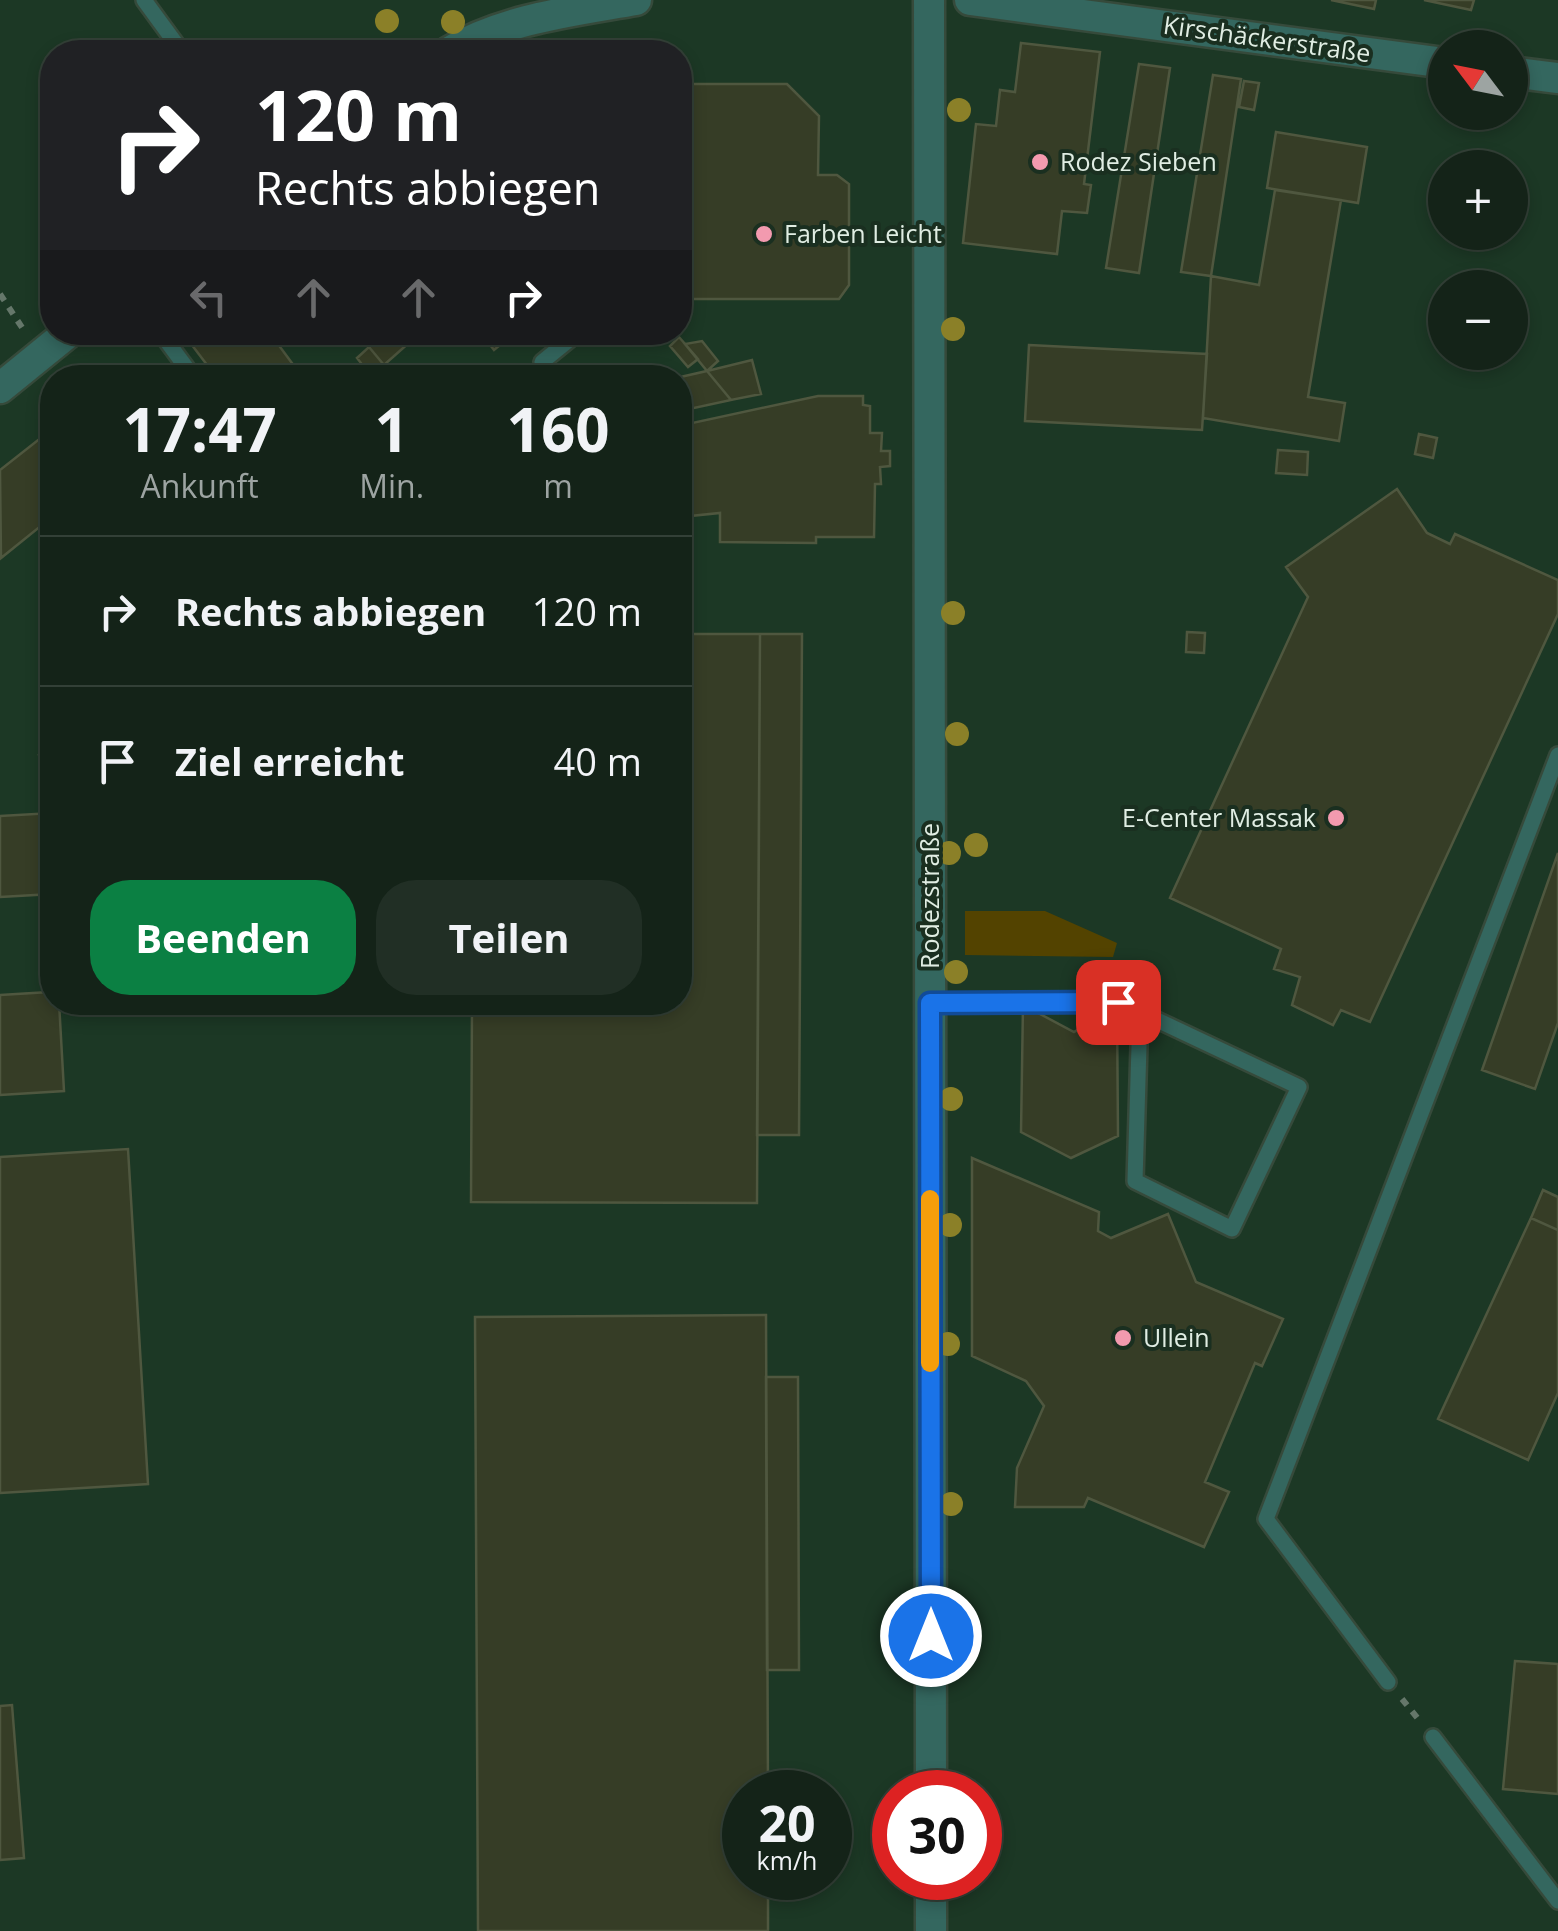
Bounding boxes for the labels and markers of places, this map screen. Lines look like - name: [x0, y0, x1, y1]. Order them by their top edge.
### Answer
- place label: Rodez Sieben: [1060, 144, 1217, 178]
- marker: Rodez Sieben: [1029, 151, 1051, 173]
- place label: Farben Leicht: [784, 216, 942, 250]
- marker: Farben Leicht: [753, 223, 775, 245]
- place label: E-Center Massak: [1122, 800, 1316, 834]
- marker: E-Center Massak: [1325, 807, 1347, 829]
- pin: [1076, 960, 1161, 1045]
- place label: Ullein: [1143, 1320, 1210, 1354]
- marker: Ullein: [1112, 1327, 1134, 1349]

